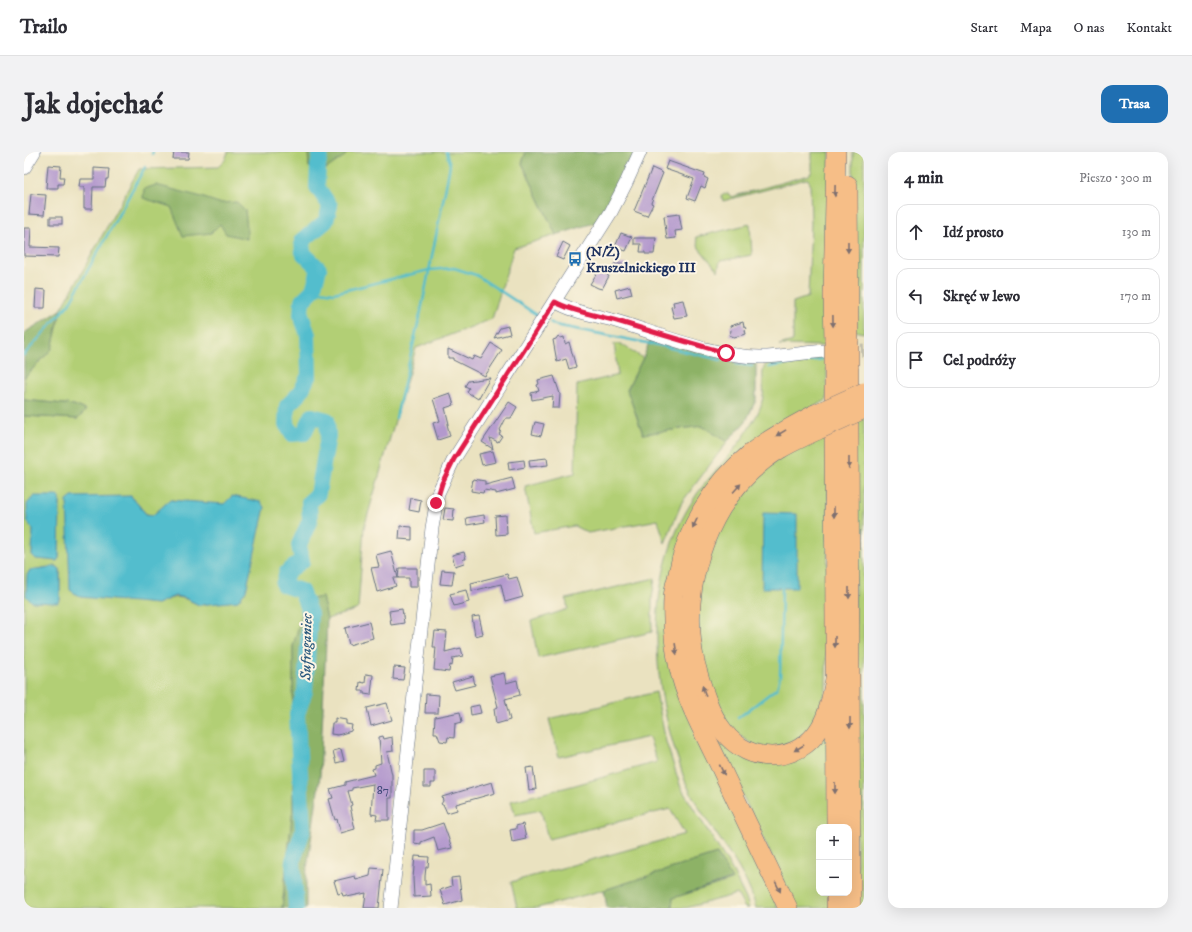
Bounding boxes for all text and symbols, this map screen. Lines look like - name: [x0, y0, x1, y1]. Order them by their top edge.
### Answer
- text: Trailo: [20, 16, 67, 39]
- text: Start: [970, 19, 998, 37]
- text: Mapa: [1020, 19, 1052, 37]
- text: O nas: [1074, 19, 1104, 37]
- text: Kontakt: [1126, 19, 1172, 37]
- button: Trasa: [1101, 85, 1168, 123]
- text: Jak dojechać: [24, 87, 163, 122]
- text: 4 min: [904, 167, 943, 189]
- text: Pieszo · 300 m: [1079, 170, 1152, 186]
- one-way arrow: [832, 185, 838, 198]
- icon: ahead: [905, 221, 927, 243]
- text: Idź prosto: [943, 223, 1004, 242]
- text: 130 m: [1122, 224, 1151, 240]
- one-way arrow: [845, 241, 851, 254]
- place label: (N/Ż) Kruszelnickiego III: [586, 243, 696, 277]
- bus stop icon: (N/Ż) Kruszelnickiego III: [567, 251, 583, 267]
- icon: left: [905, 285, 927, 307]
- text: Skręć w lewo: [943, 287, 1020, 306]
- text: 170 m: [1120, 288, 1151, 304]
- one-way arrow: [830, 315, 836, 328]
- route start: [717, 344, 735, 362]
- icon: arrive: [905, 349, 927, 371]
- text: Cel podróży: [943, 351, 1016, 370]
- one-way arrow: [776, 429, 786, 437]
- one-way arrow: [846, 457, 852, 470]
- one-way arrow: [732, 482, 741, 493]
- route end: [427, 494, 445, 512]
- one-way arrow: [831, 506, 837, 519]
- one-way arrow: [692, 517, 698, 528]
- one-way arrow: [846, 587, 853, 599]
- water label: Sufraganiec: [296, 613, 317, 682]
- one-way arrow: [832, 636, 838, 649]
- one-way arrow: [673, 643, 679, 655]
- one-way arrow: [701, 685, 707, 697]
- one-way arrow: [847, 717, 853, 730]
- one-way arrow: [793, 745, 805, 752]
- one-way arrow: [719, 764, 725, 776]
- one-way arrow: [832, 782, 838, 795]
- house number: 87: [377, 783, 389, 798]
- map controls: [816, 824, 852, 896]
- button: +: [816, 824, 852, 860]
- button: −: [816, 860, 852, 896]
- one-way arrow: [775, 882, 781, 893]

